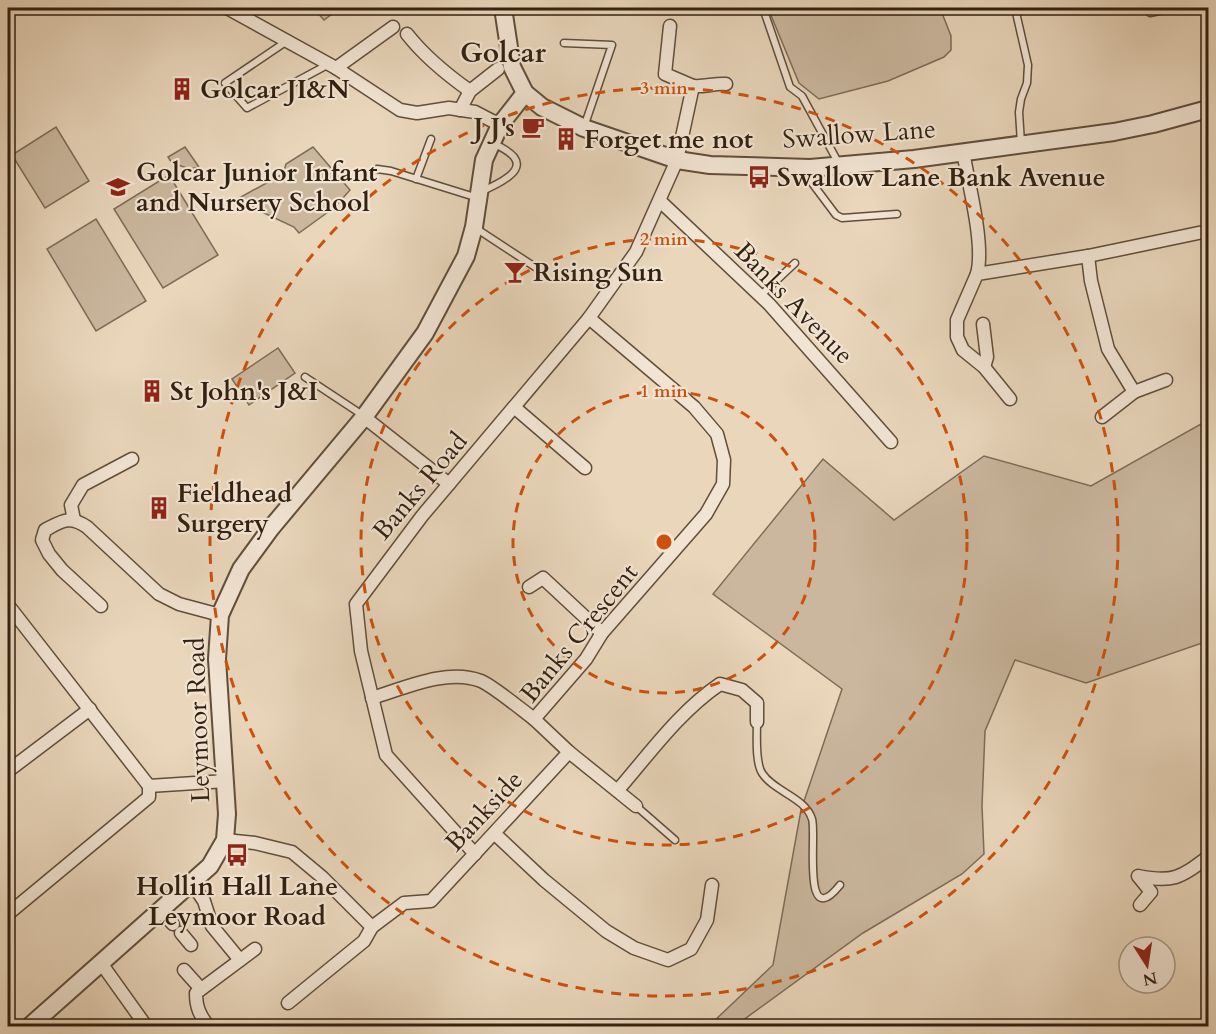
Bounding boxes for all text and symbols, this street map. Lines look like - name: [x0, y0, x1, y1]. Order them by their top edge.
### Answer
- district label: Golcar: [460, 34, 547, 72]
- place label: Golcar JI&N: [200, 72, 350, 107]
- building icon: Golcar JI&N: [169, 76, 195, 102]
- text: 3 min: [640, 76, 688, 101]
- place label: J J's: [470, 110, 515, 145]
- street label: Swallow Lane: [781, 111, 937, 157]
- cafe icon: J J's: [520, 114, 546, 140]
- place label: Forget me not: [584, 122, 753, 157]
- building icon: Forget me not: [553, 126, 579, 152]
- place label: Golcar Junior Infant and Nursery School: [136, 155, 377, 220]
- place label: Swallow Lane Bank Avenue: [777, 160, 1106, 195]
- bus stop icon: Swallow Lane Bank Avenue: [746, 164, 772, 190]
- school or university icon: Golcar Junior Infant and Nursery School: [105, 174, 131, 200]
- text: 2 min: [640, 227, 688, 252]
- street label: Banks Avenue: [727, 234, 861, 372]
- place label: Rising Sun: [533, 255, 664, 290]
- bar icon: Rising Sun: [502, 259, 528, 285]
- place label: St John's J&I: [170, 374, 318, 409]
- building icon: St John's J&I: [139, 378, 165, 404]
- text: 1 min: [640, 379, 688, 404]
- street label: Banks Road: [365, 425, 475, 547]
- place label: Fieldhead Surgery: [177, 476, 292, 541]
- building icon: Fieldhead Surgery: [146, 495, 172, 521]
- centre of rings: [654, 532, 674, 552]
- street label: Banks Crescent: [512, 556, 646, 710]
- street label: Leymoor Road: [178, 637, 218, 803]
- street label: Bankside: [437, 763, 531, 859]
- bus stop icon: Hollin Hall Lane Leymoor Road: [224, 842, 250, 868]
- place label: Hollin Hall Lane Leymoor Road: [136, 869, 338, 934]
- north arrow: [1117, 935, 1177, 995]
- text: N: [1141, 966, 1159, 991]

